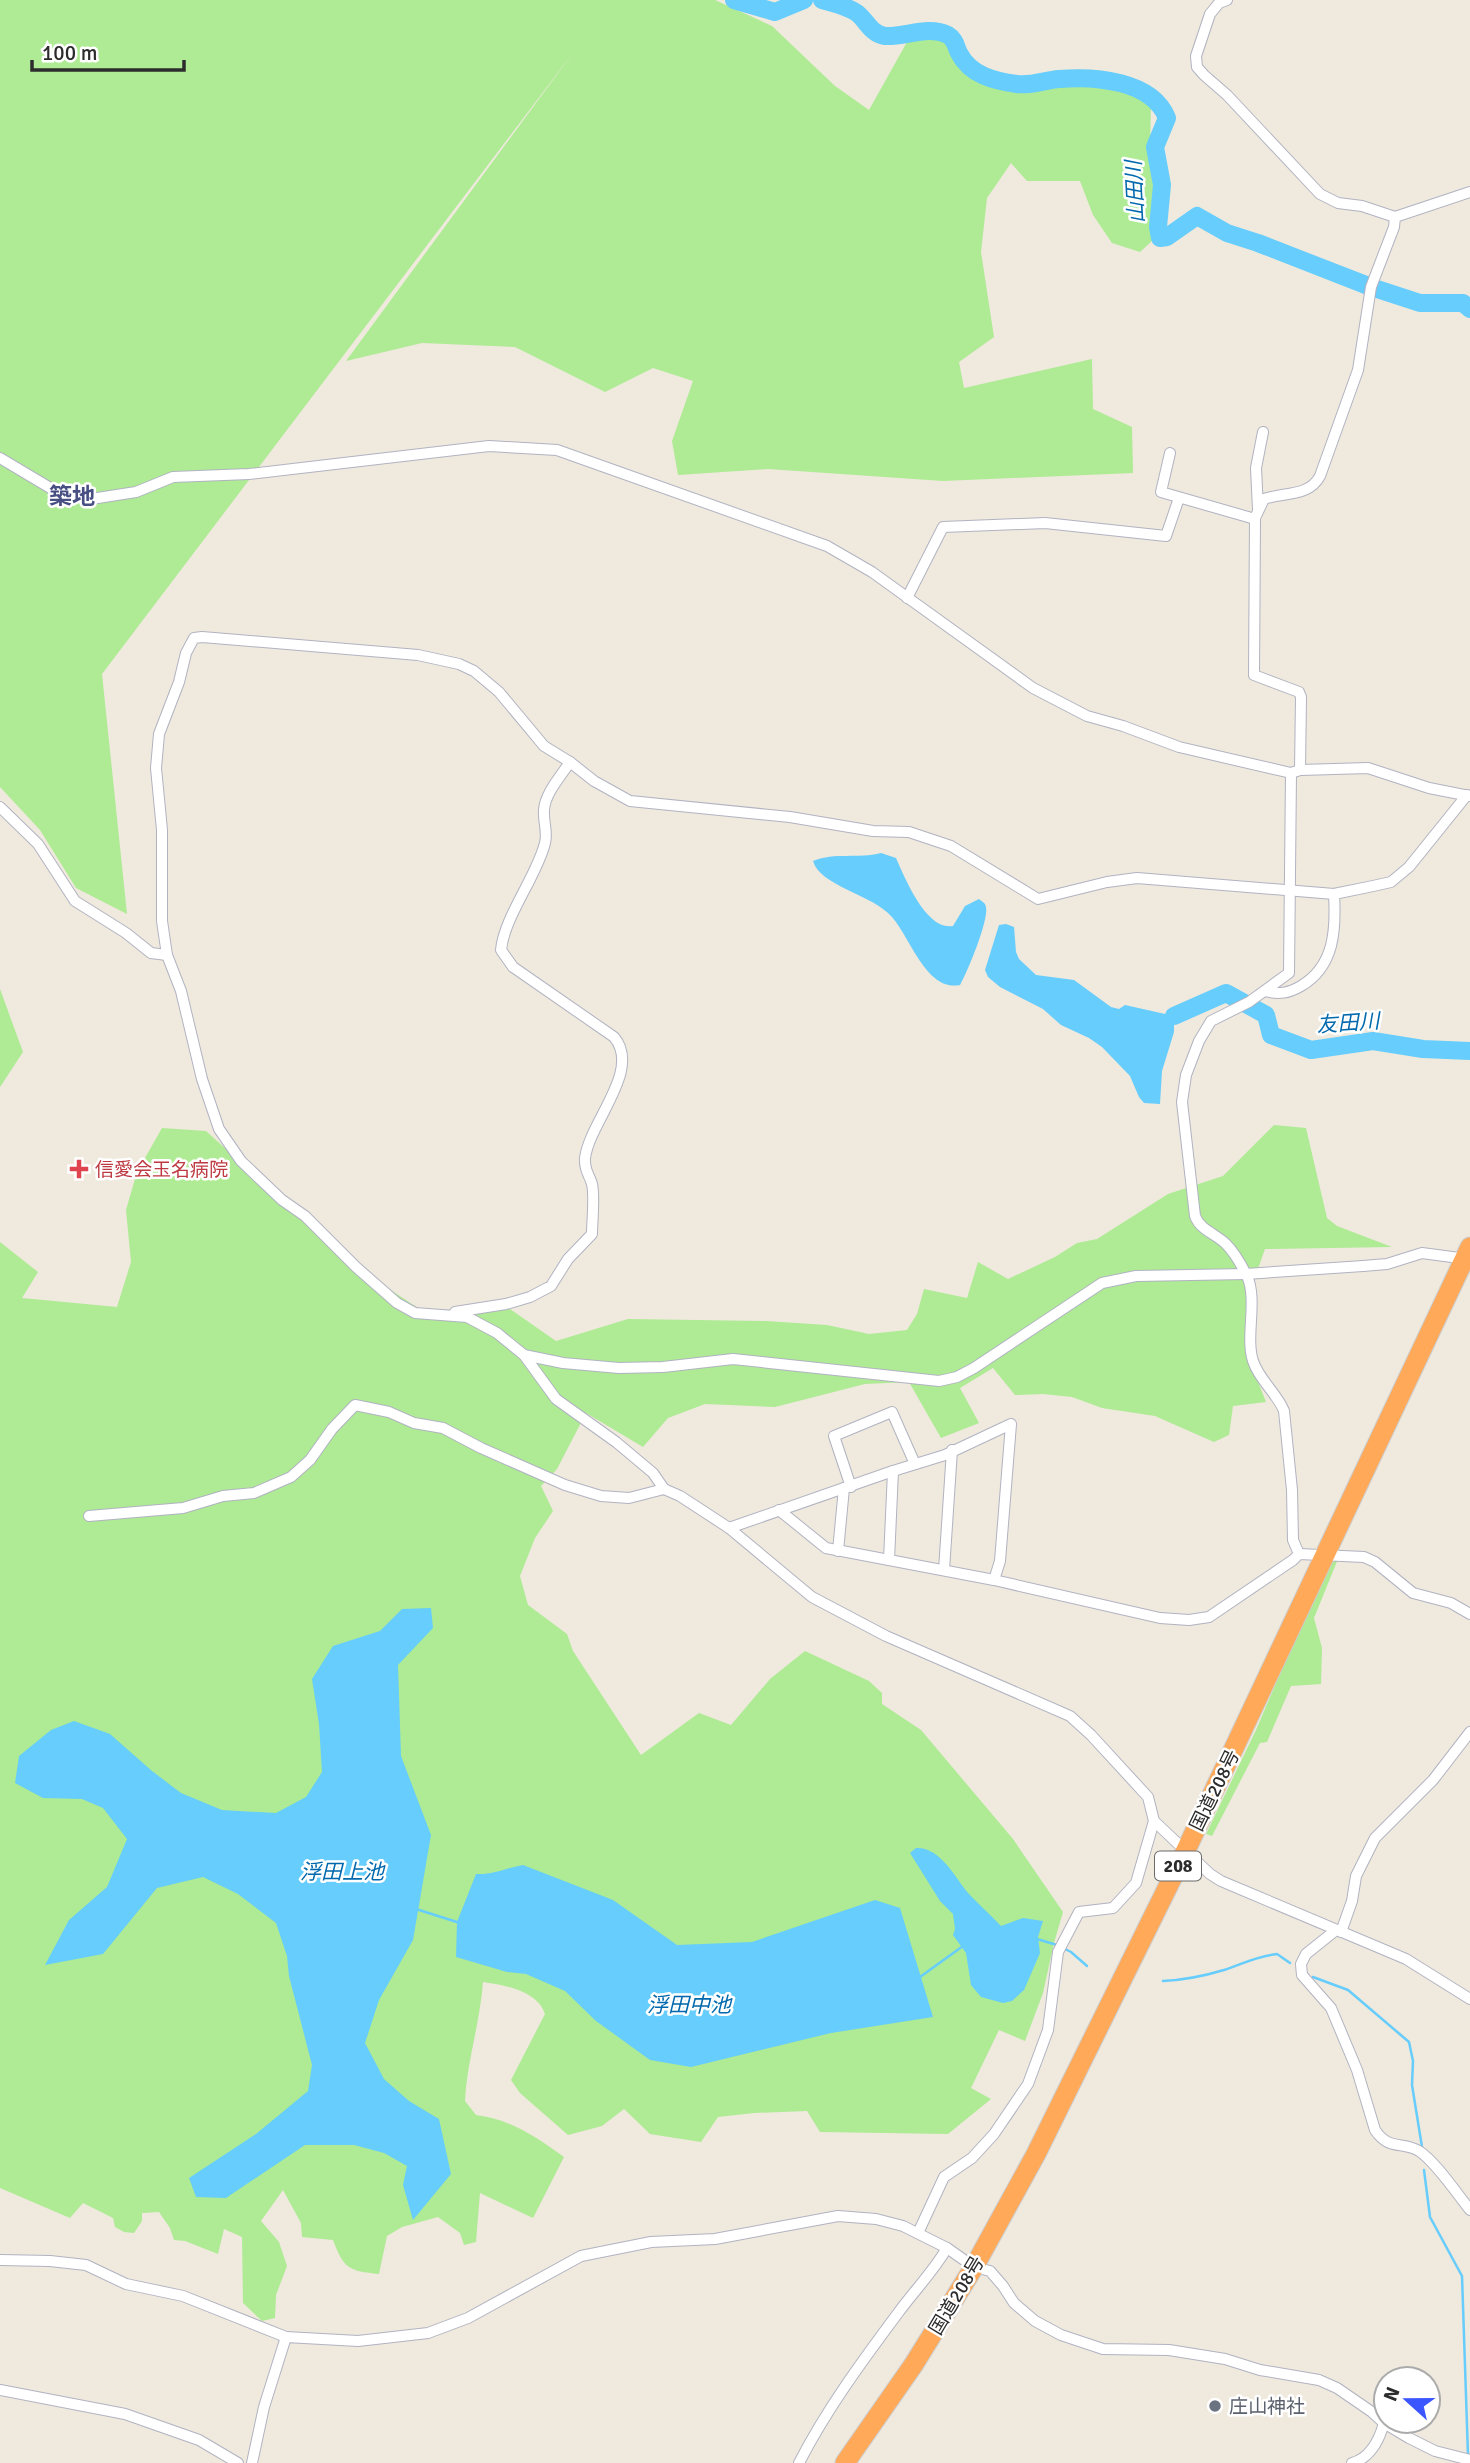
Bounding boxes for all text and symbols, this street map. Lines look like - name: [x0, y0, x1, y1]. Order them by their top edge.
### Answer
- scale bar: [32, 28, 184, 72]
- text: 100 m: [42, 40, 97, 66]
- water label: 山田川: [1120, 158, 1150, 224]
- district label: 築地: [49, 482, 95, 511]
- water label: 友田川: [1316, 1008, 1382, 1038]
- place label: 信愛会玉名病院: [95, 1158, 228, 1182]
- marker: 信愛会玉名病院: [69, 1159, 89, 1179]
- street label: 国道208号: [1185, 1746, 1245, 1835]
- road number: 208: [1155, 1852, 1201, 1880]
- water label: 浮田上池: [300, 1859, 386, 1885]
- water label: 浮田中池: [647, 1992, 733, 2018]
- street label: 国道208号: [924, 2252, 990, 2339]
- north arrow: [1372, 2365, 1442, 2435]
- text: N: [1378, 2384, 1406, 2405]
- place label: 庄山神社: [1229, 2395, 1305, 2419]
- marker: 庄山神社: [1207, 2398, 1223, 2414]

